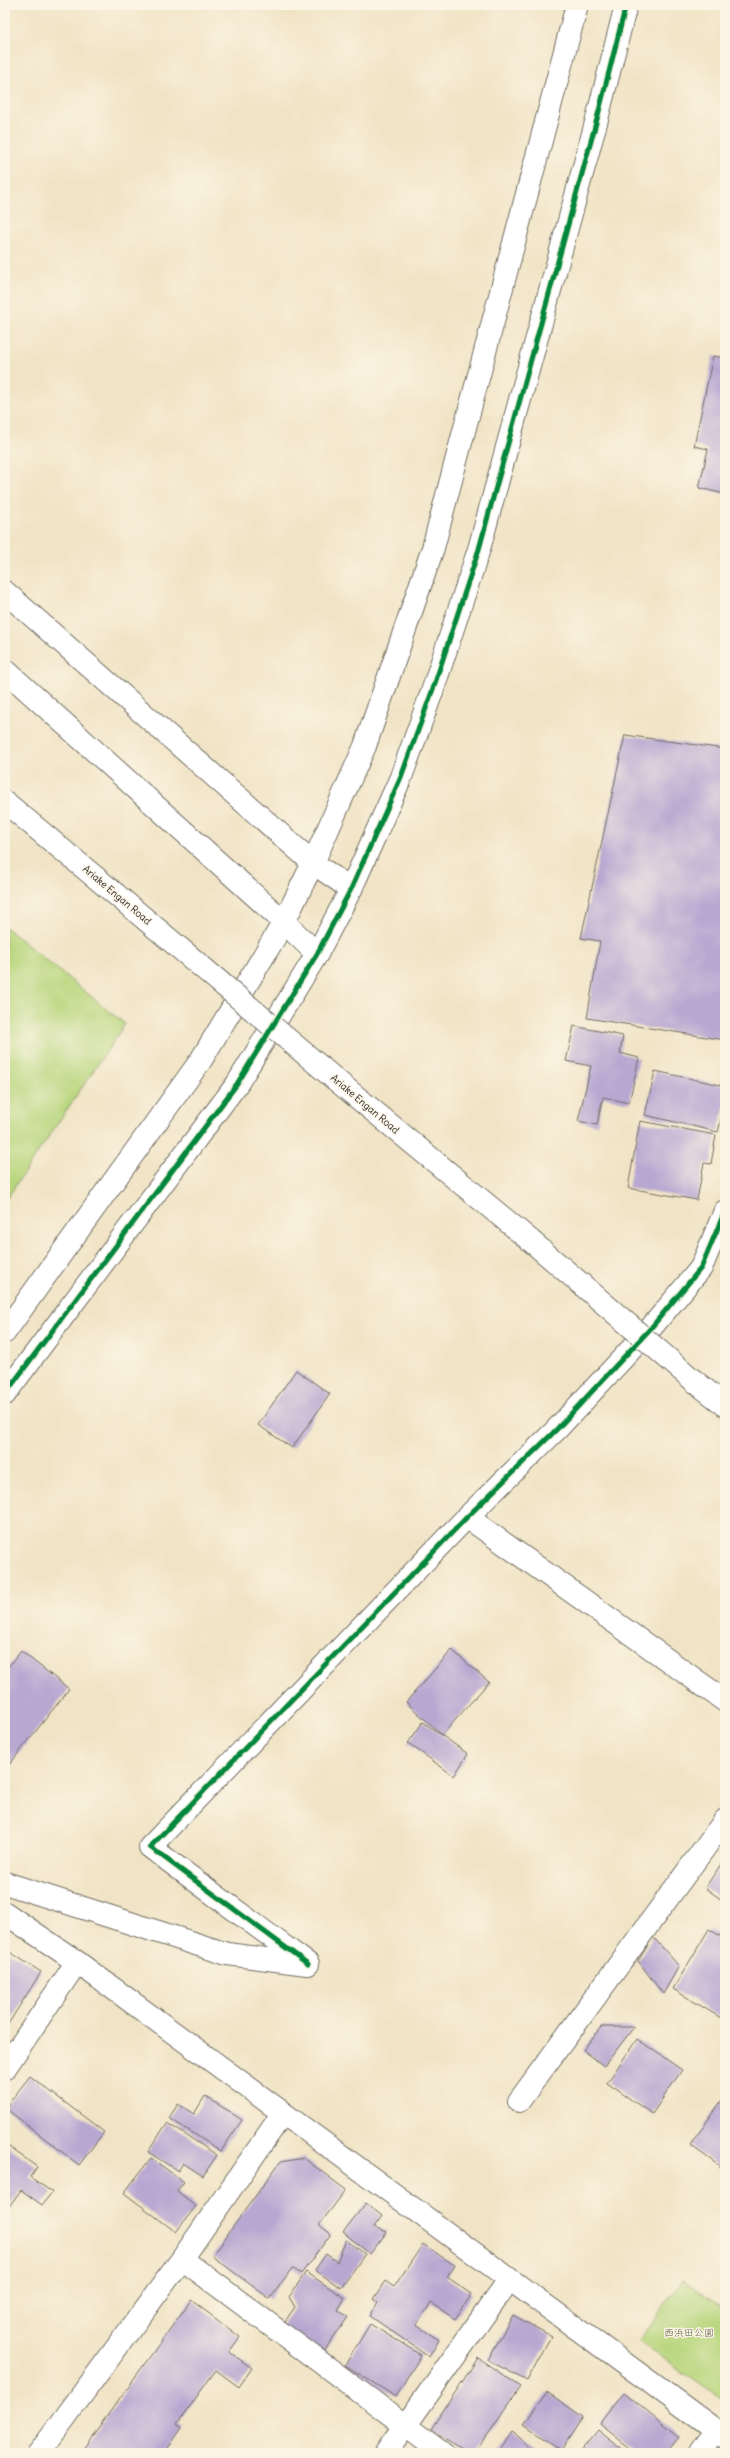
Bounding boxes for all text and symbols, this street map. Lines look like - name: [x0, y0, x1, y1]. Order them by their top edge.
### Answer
- street label: Ariake Engan Road: [80, 862, 154, 928]
- street label: Ariake Engan Road: [328, 1071, 402, 1137]
- park label: 西浜田公園: [664, 2326, 714, 2339]

